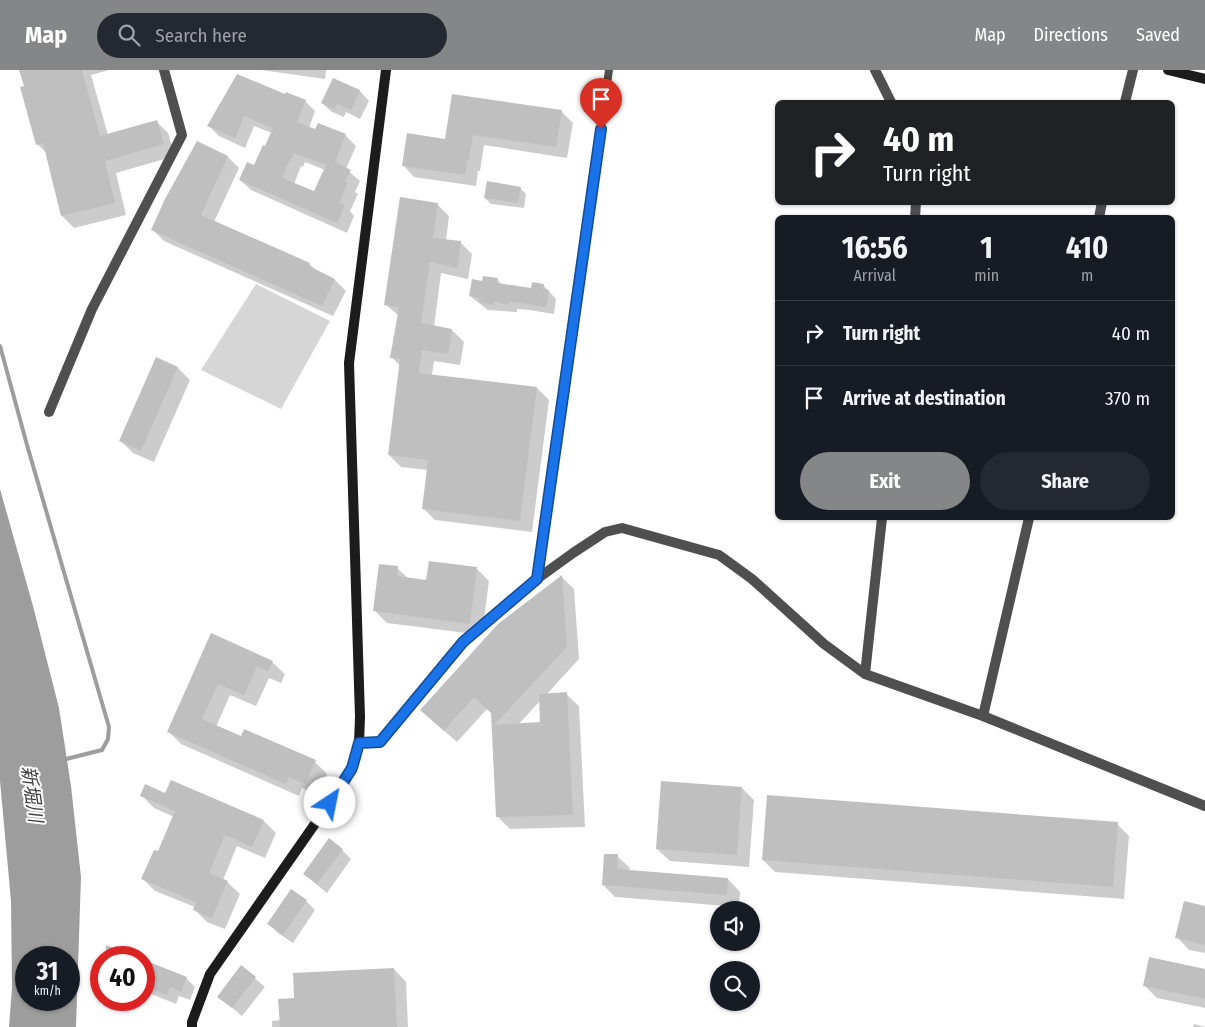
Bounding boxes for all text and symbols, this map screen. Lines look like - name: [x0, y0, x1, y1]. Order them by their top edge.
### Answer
- search box: [97, 13, 447, 58]
- text: Map: [25, 21, 67, 49]
- icon: search: [115, 21, 143, 49]
- text: Search here: [155, 24, 247, 47]
- text: Map: [974, 24, 1006, 46]
- text: Directions: [1034, 24, 1108, 46]
- text: Saved: [1136, 24, 1180, 46]
- pin: [580, 78, 622, 129]
- icon: arrive: [587, 85, 615, 113]
- text: 40 m: [883, 118, 954, 160]
- icon: right: [800, 120, 865, 185]
- text: Turn right: [883, 160, 971, 187]
- text: 16:56: [842, 230, 908, 266]
- text: 1: [980, 230, 993, 266]
- text: 410: [1066, 230, 1108, 266]
- text: Arrival: [853, 266, 896, 285]
- text: min: [974, 266, 999, 285]
- text: m: [1081, 266, 1093, 285]
- icon: right: [800, 319, 828, 347]
- text: Turn right: [843, 322, 920, 345]
- text: 40 m: [1112, 322, 1150, 345]
- icon: arrive: [800, 384, 828, 412]
- text: Arrive at destination: [843, 387, 1006, 410]
- text: 370 m: [1105, 387, 1150, 410]
- button: Exit: [800, 452, 970, 510]
- button: Share: [980, 452, 1150, 510]
- water label: 新堀川: [17, 764, 48, 826]
- position arrow: [303, 776, 355, 828]
- map controls: [710, 901, 760, 1011]
- button: sound: [710, 901, 760, 951]
- speed limit sign: 40: [90, 946, 155, 1011]
- text: 31: [37, 957, 58, 987]
- button: search: [710, 961, 760, 1011]
- text: km/h: [34, 984, 61, 998]

